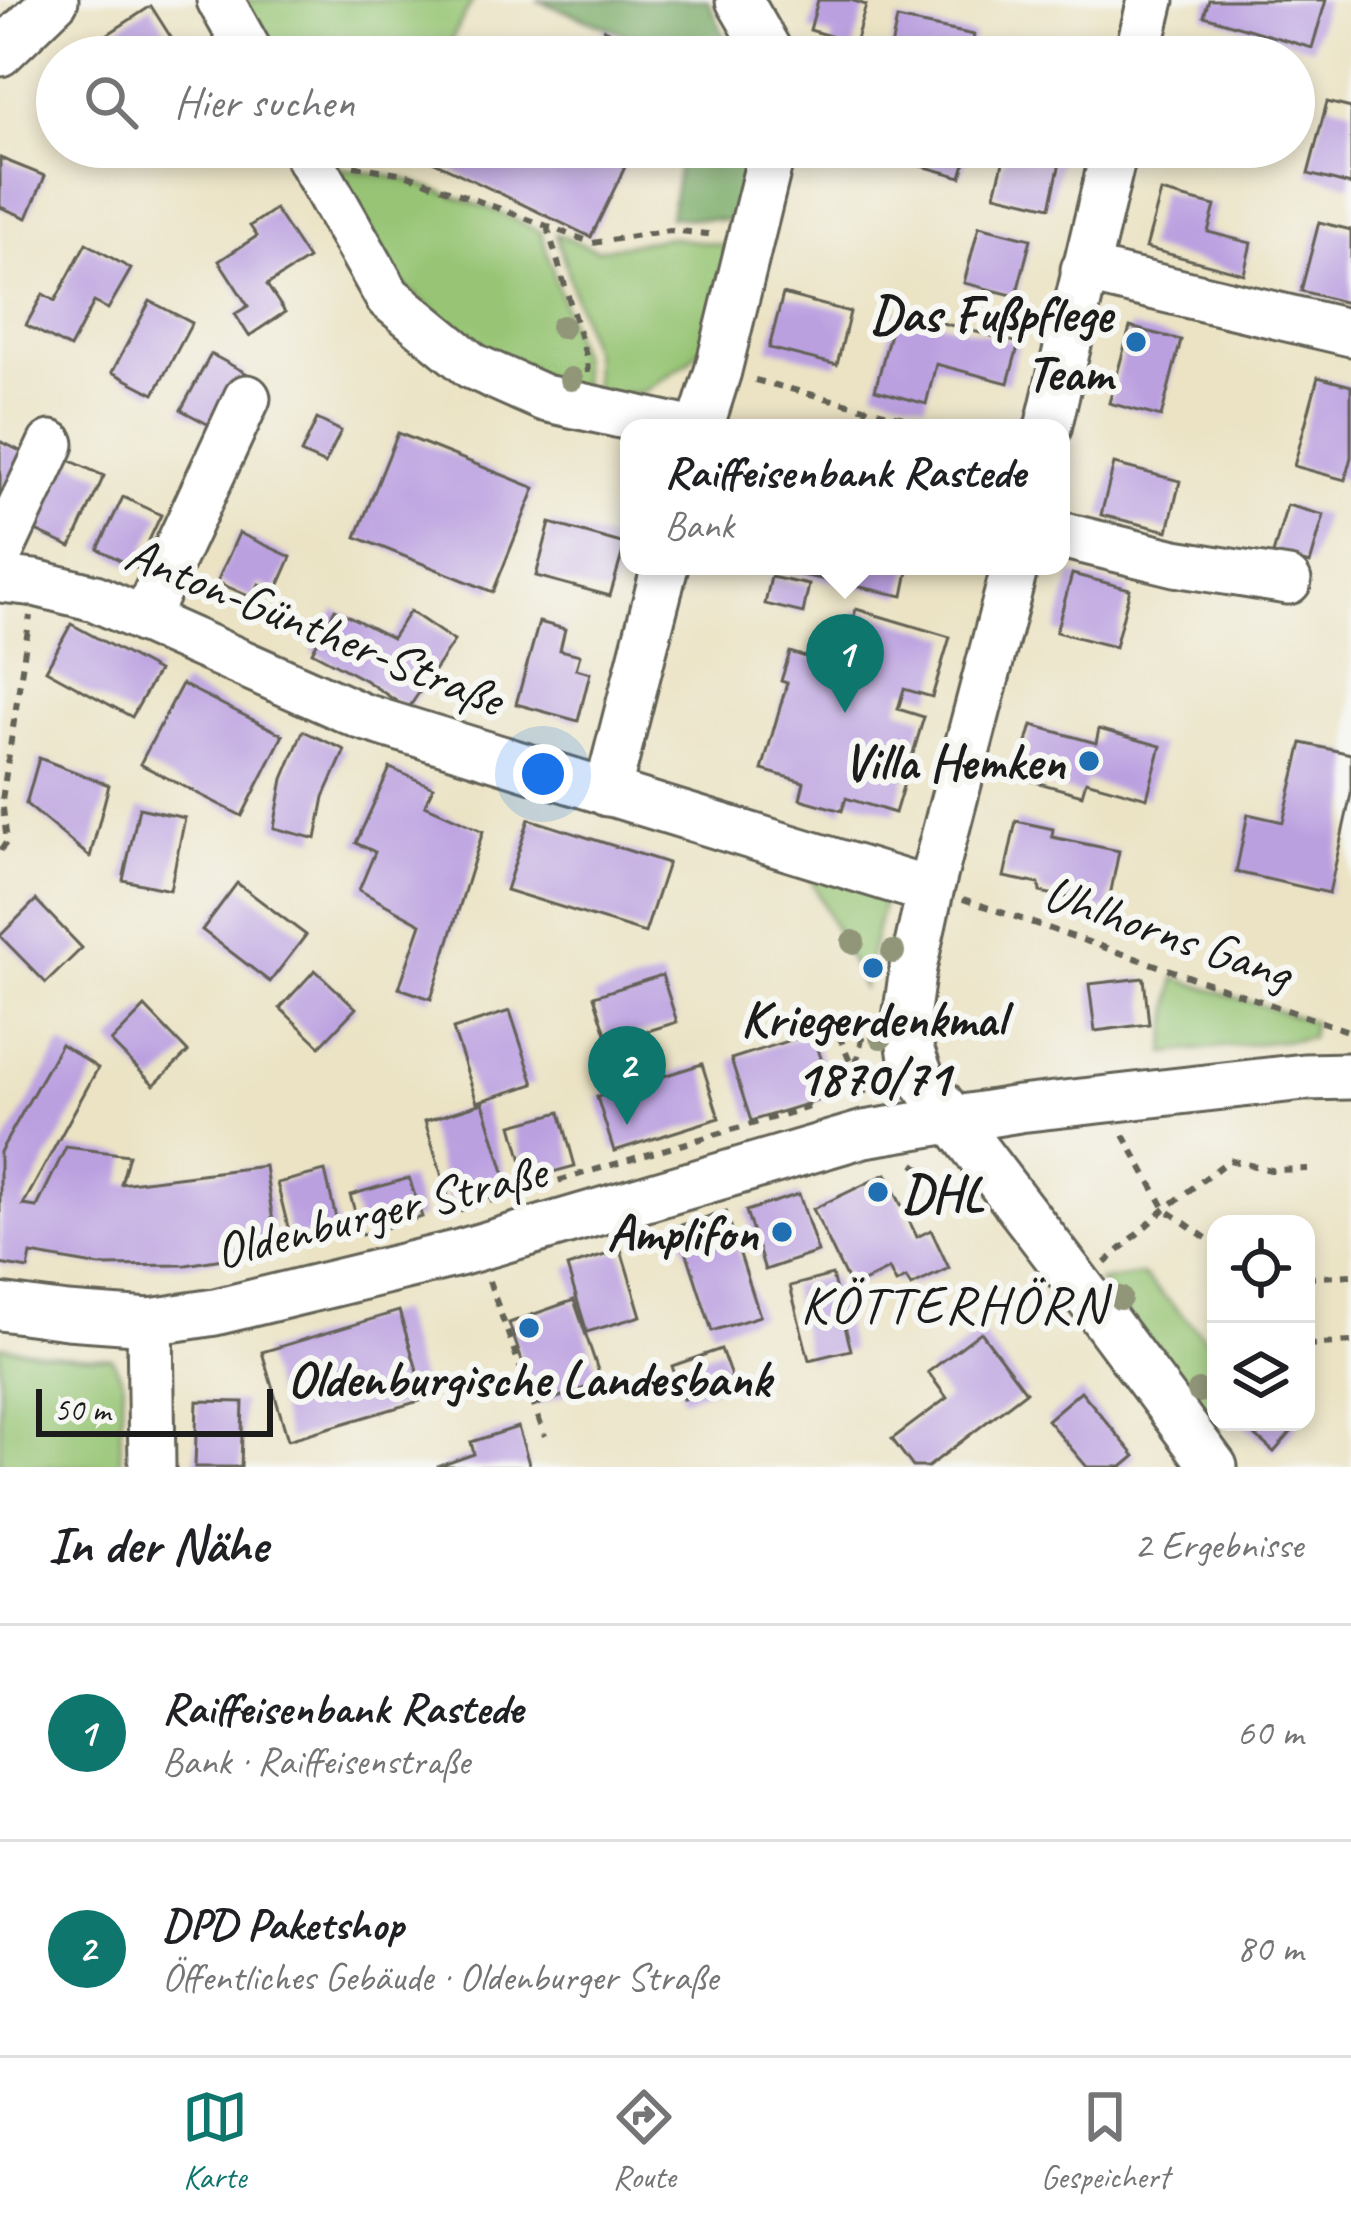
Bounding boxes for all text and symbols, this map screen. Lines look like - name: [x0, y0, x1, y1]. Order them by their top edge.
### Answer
- search box: [36, 36, 1315, 168]
- icon: search: [78, 69, 144, 135]
- text: Hier suchen: [174, 74, 354, 131]
- place label: Das Fußpflege Team: [870, 282, 1116, 405]
- marker: Das Fußpflege Team: [1123, 329, 1149, 355]
- popup: [620, 419, 1070, 575]
- text: Raiffeisenbank Rastede: [665, 444, 1025, 501]
- text: Bank: [665, 501, 734, 550]
- street label: Anton-Günther-Straße: [117, 521, 516, 732]
- pin: 1: [806, 614, 884, 713]
- place label: Villa Hemken: [843, 730, 1067, 794]
- your location: [513, 744, 573, 804]
- marker: Villa Hemken: [1076, 748, 1102, 774]
- street label: Uhlhorns Gang: [1036, 860, 1303, 1005]
- marker: Kriegerdenkmal 1870/71: [860, 955, 886, 981]
- place label: Kriegerdenkmal 1870/71: [741, 987, 1014, 1110]
- pin: 2: [588, 1026, 666, 1125]
- street label: Oldenburger Straße: [208, 1138, 556, 1283]
- place label: DHL: [902, 1161, 985, 1225]
- marker: DHL: [865, 1179, 891, 1205]
- place label: Amplifon: [607, 1201, 760, 1265]
- map controls: [1207, 1215, 1315, 1431]
- button: locate: [1207, 1215, 1315, 1323]
- marker: Amplifon: [769, 1219, 795, 1245]
- district label: KÖTTERHÖRN: [800, 1270, 1112, 1338]
- marker: Oldenburgische Landesbank: [516, 1315, 542, 1341]
- button: layers: [1207, 1323, 1315, 1431]
- place label: Oldenburgische Landesbank: [287, 1347, 775, 1411]
- scale bar: [36, 1383, 273, 1436]
- text: 50 m: [54, 1389, 110, 1431]
- text: In der Nähe: [48, 1513, 267, 1577]
- text: 2 Ergebnisse: [1134, 1521, 1303, 1570]
- text: Raiffeisenbank Rastede: [162, 1680, 523, 1737]
- text: 1: [78, 1708, 96, 1757]
- text: 60 m: [1237, 1708, 1303, 1757]
- text: Bank · Raiffeisenstraße: [162, 1737, 470, 1786]
- text: DPD Paketshop: [162, 1896, 403, 1953]
- text: 2: [78, 1924, 96, 1973]
- text: 80 m: [1237, 1924, 1303, 1973]
- text: Öffentliches Gebäude · Oldenburger Straße: [162, 1953, 718, 2002]
- tab: Karte: [182, 2084, 248, 2198]
- tab: Route: [611, 2084, 677, 2198]
- tab: Gespeichert: [1041, 2084, 1169, 2198]

